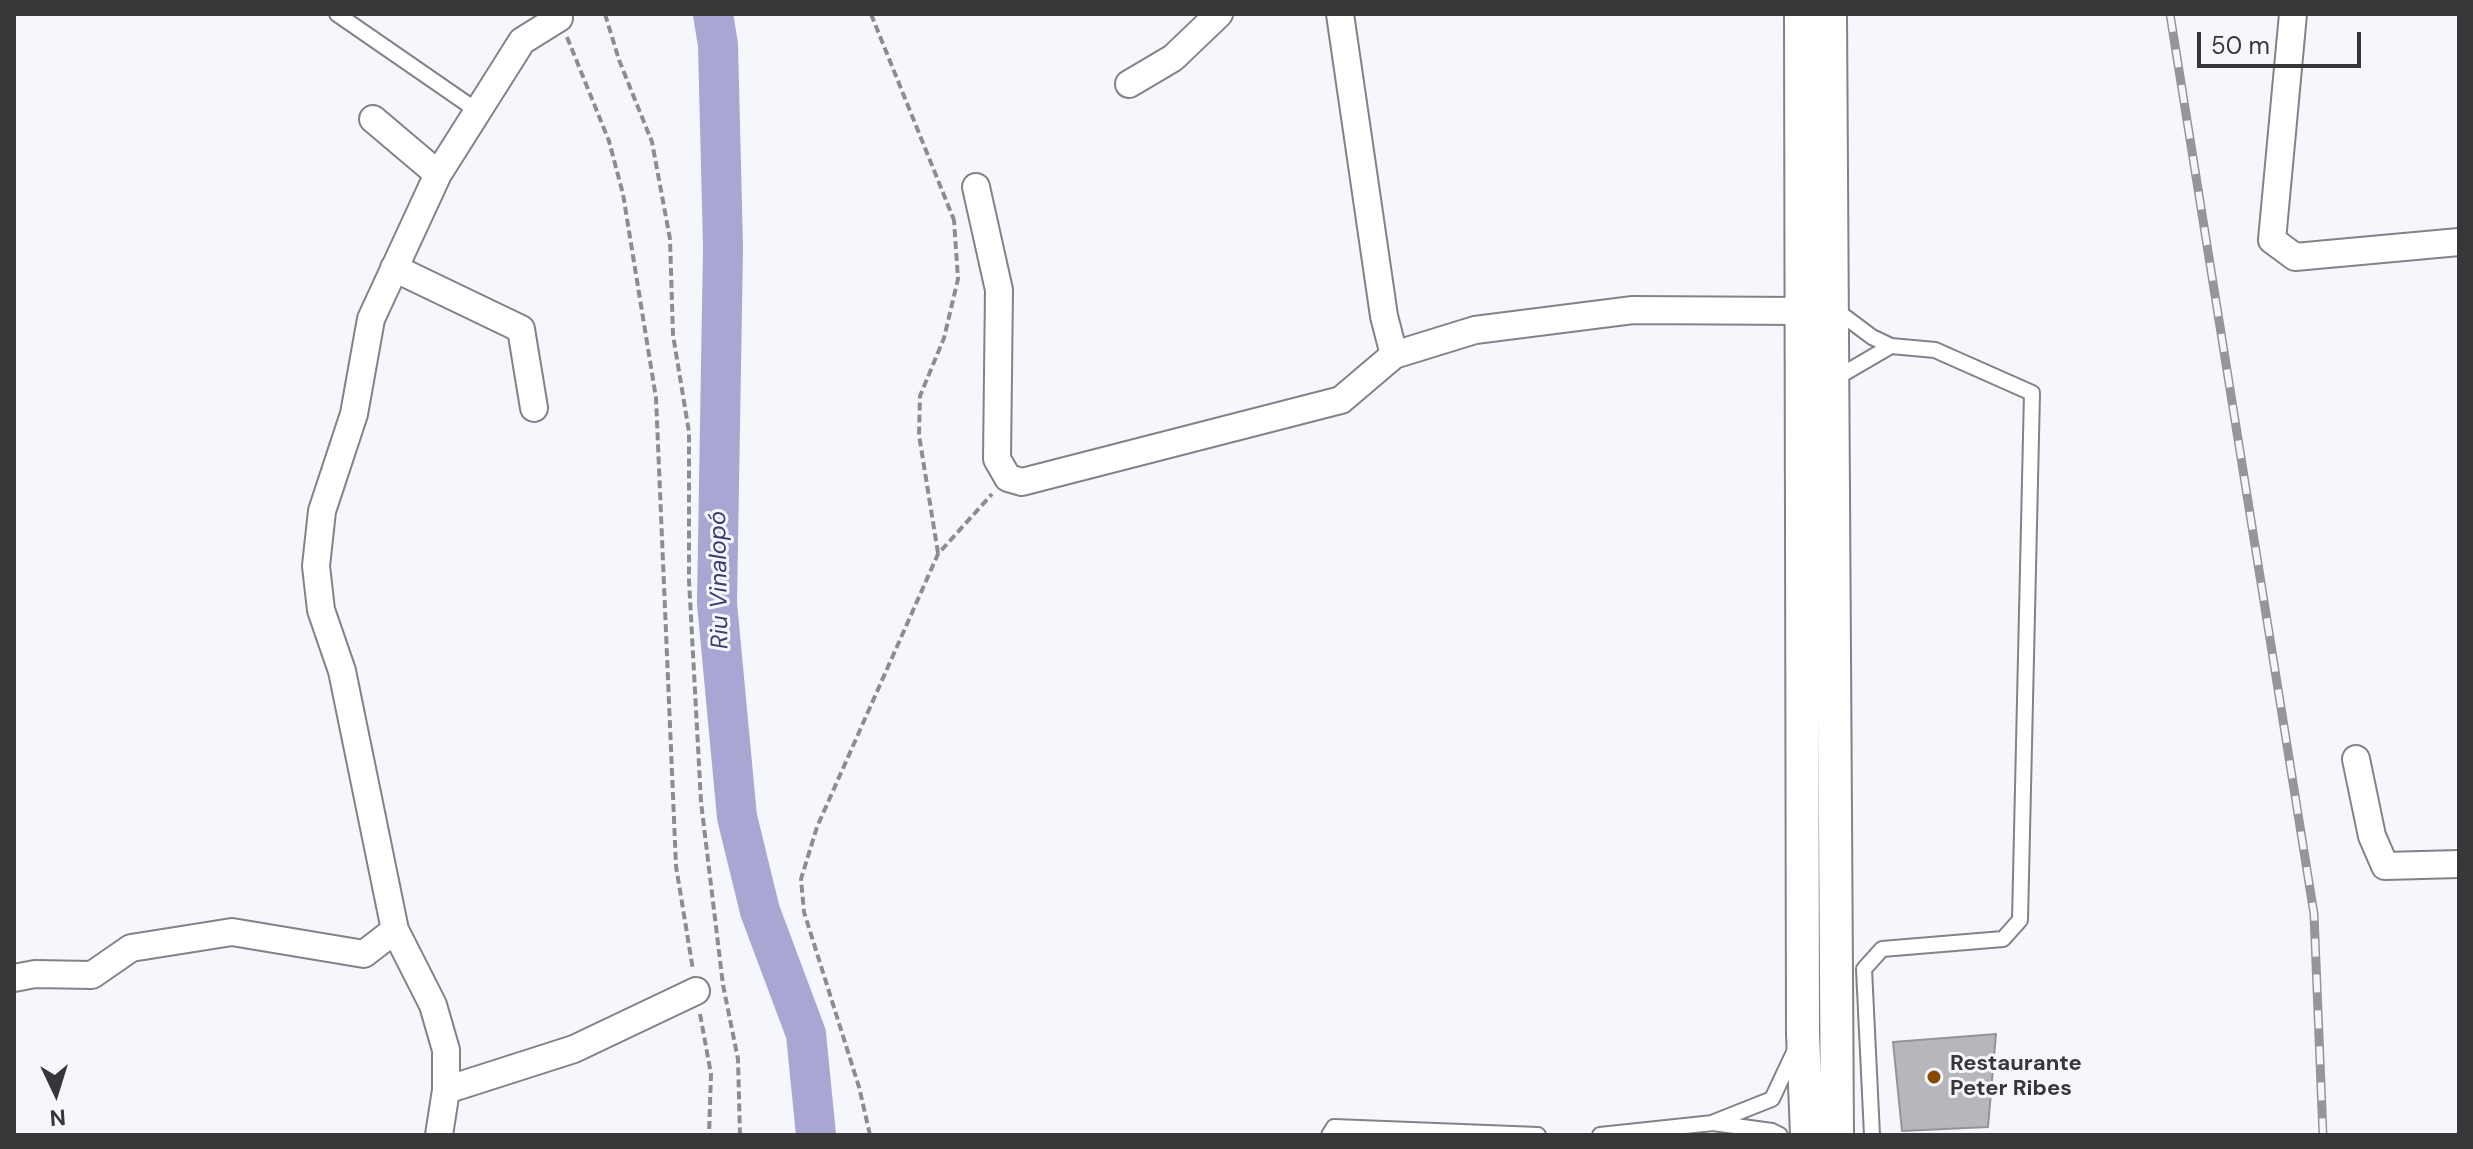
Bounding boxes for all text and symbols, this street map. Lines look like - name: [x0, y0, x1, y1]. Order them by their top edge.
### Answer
- scale bar: [2201, 16, 2365, 66]
- text: 50 m: [2211, 30, 2270, 61]
- water label: Riu Vinalopó: [704, 511, 736, 649]
- place label: Restaurante Peter Ribes: [1950, 1051, 2082, 1102]
- north arrow: [16, 1053, 96, 1133]
- marker: Restaurante Peter Ribes: [1925, 1068, 1943, 1086]
- text: N: [49, 1102, 67, 1132]

